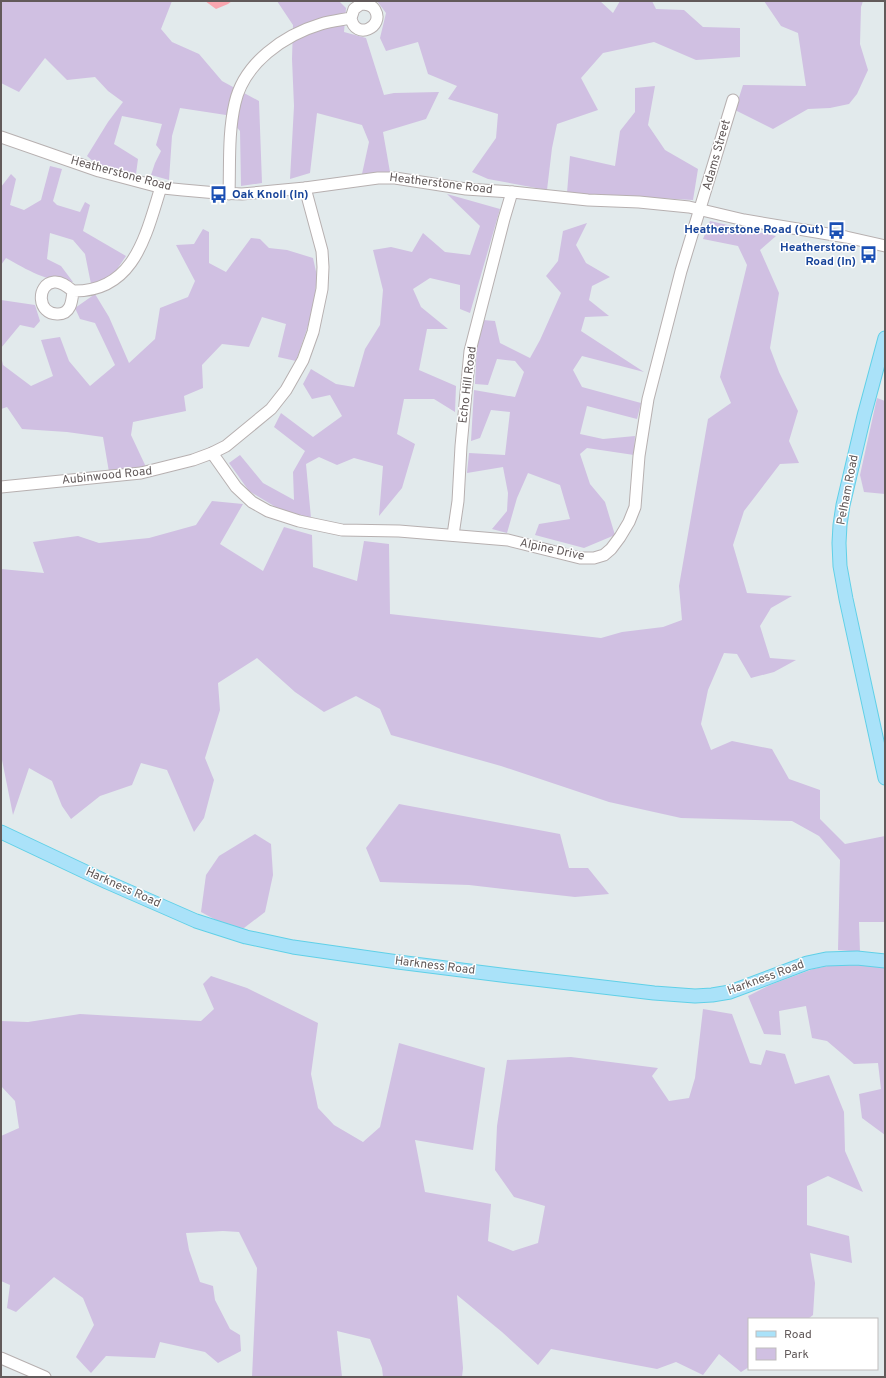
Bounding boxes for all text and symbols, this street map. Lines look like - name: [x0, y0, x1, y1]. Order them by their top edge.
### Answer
- street label: Adams Street: [699, 118, 735, 192]
- street label: Heatherstone Road: [69, 153, 173, 195]
- street label: Heatherstone Road: [388, 170, 494, 198]
- bus stop icon: Oak Knoll (In): [209, 185, 229, 205]
- place label: Oak Knoll (In): [232, 187, 308, 203]
- bus stop icon: Heatherstone Road (Out): [827, 220, 847, 240]
- place label: Heatherstone Road (Out): [684, 222, 824, 238]
- place label: Heatherstone Road (In): [780, 240, 856, 270]
- bus stop icon: Heatherstone Road (In): [859, 245, 879, 265]
- street label: Echo Hill Road: [455, 346, 481, 424]
- street label: Pelham Road: [833, 454, 863, 526]
- street label: Aubinwood Road: [61, 463, 153, 489]
- street label: Alpine Drive: [518, 535, 586, 565]
- street label: Harkness Road: [83, 864, 163, 912]
- street label: Harkness Road: [394, 953, 476, 979]
- street label: Harkness Road: [725, 957, 807, 999]
- legend: [748, 1318, 878, 1370]
- text: Road: [784, 1327, 812, 1343]
- text: Park: [784, 1347, 809, 1363]

